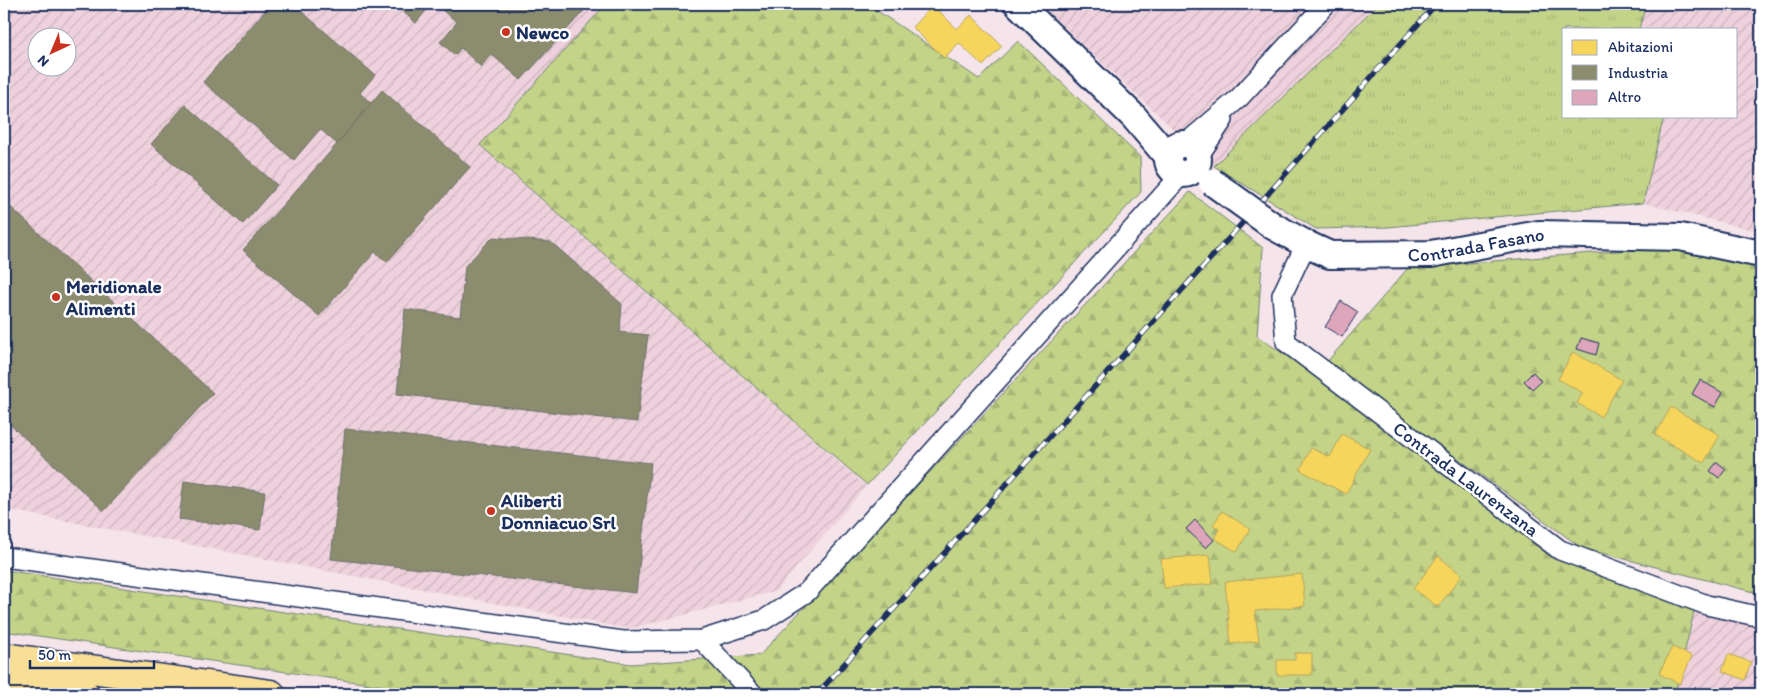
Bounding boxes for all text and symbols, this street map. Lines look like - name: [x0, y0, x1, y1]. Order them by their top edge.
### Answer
- place label: Newco: [516, 21, 569, 44]
- marker: Newco: [500, 26, 512, 38]
- north arrow: [28, 28, 78, 78]
- legend: [1562, 28, 1738, 118]
- text: Abitazioni: [1608, 38, 1673, 56]
- text: N: [34, 52, 53, 70]
- text: Industria: [1608, 64, 1668, 82]
- text: Altro: [1608, 88, 1641, 106]
- street label: Contrada Fasano: [1408, 222, 1545, 266]
- place label: Meridionale Alimenti: [65, 275, 162, 320]
- marker: Meridionale Alimenti: [50, 291, 62, 303]
- street label: Contrada Laurenzana: [1389, 417, 1543, 541]
- place label: Aliberti Donniacuo Srl: [500, 489, 616, 534]
- marker: Aliberti Donniacuo Srl: [485, 505, 497, 517]
- scale bar: [30, 638, 154, 670]
- text: 50 m: [38, 646, 71, 664]

